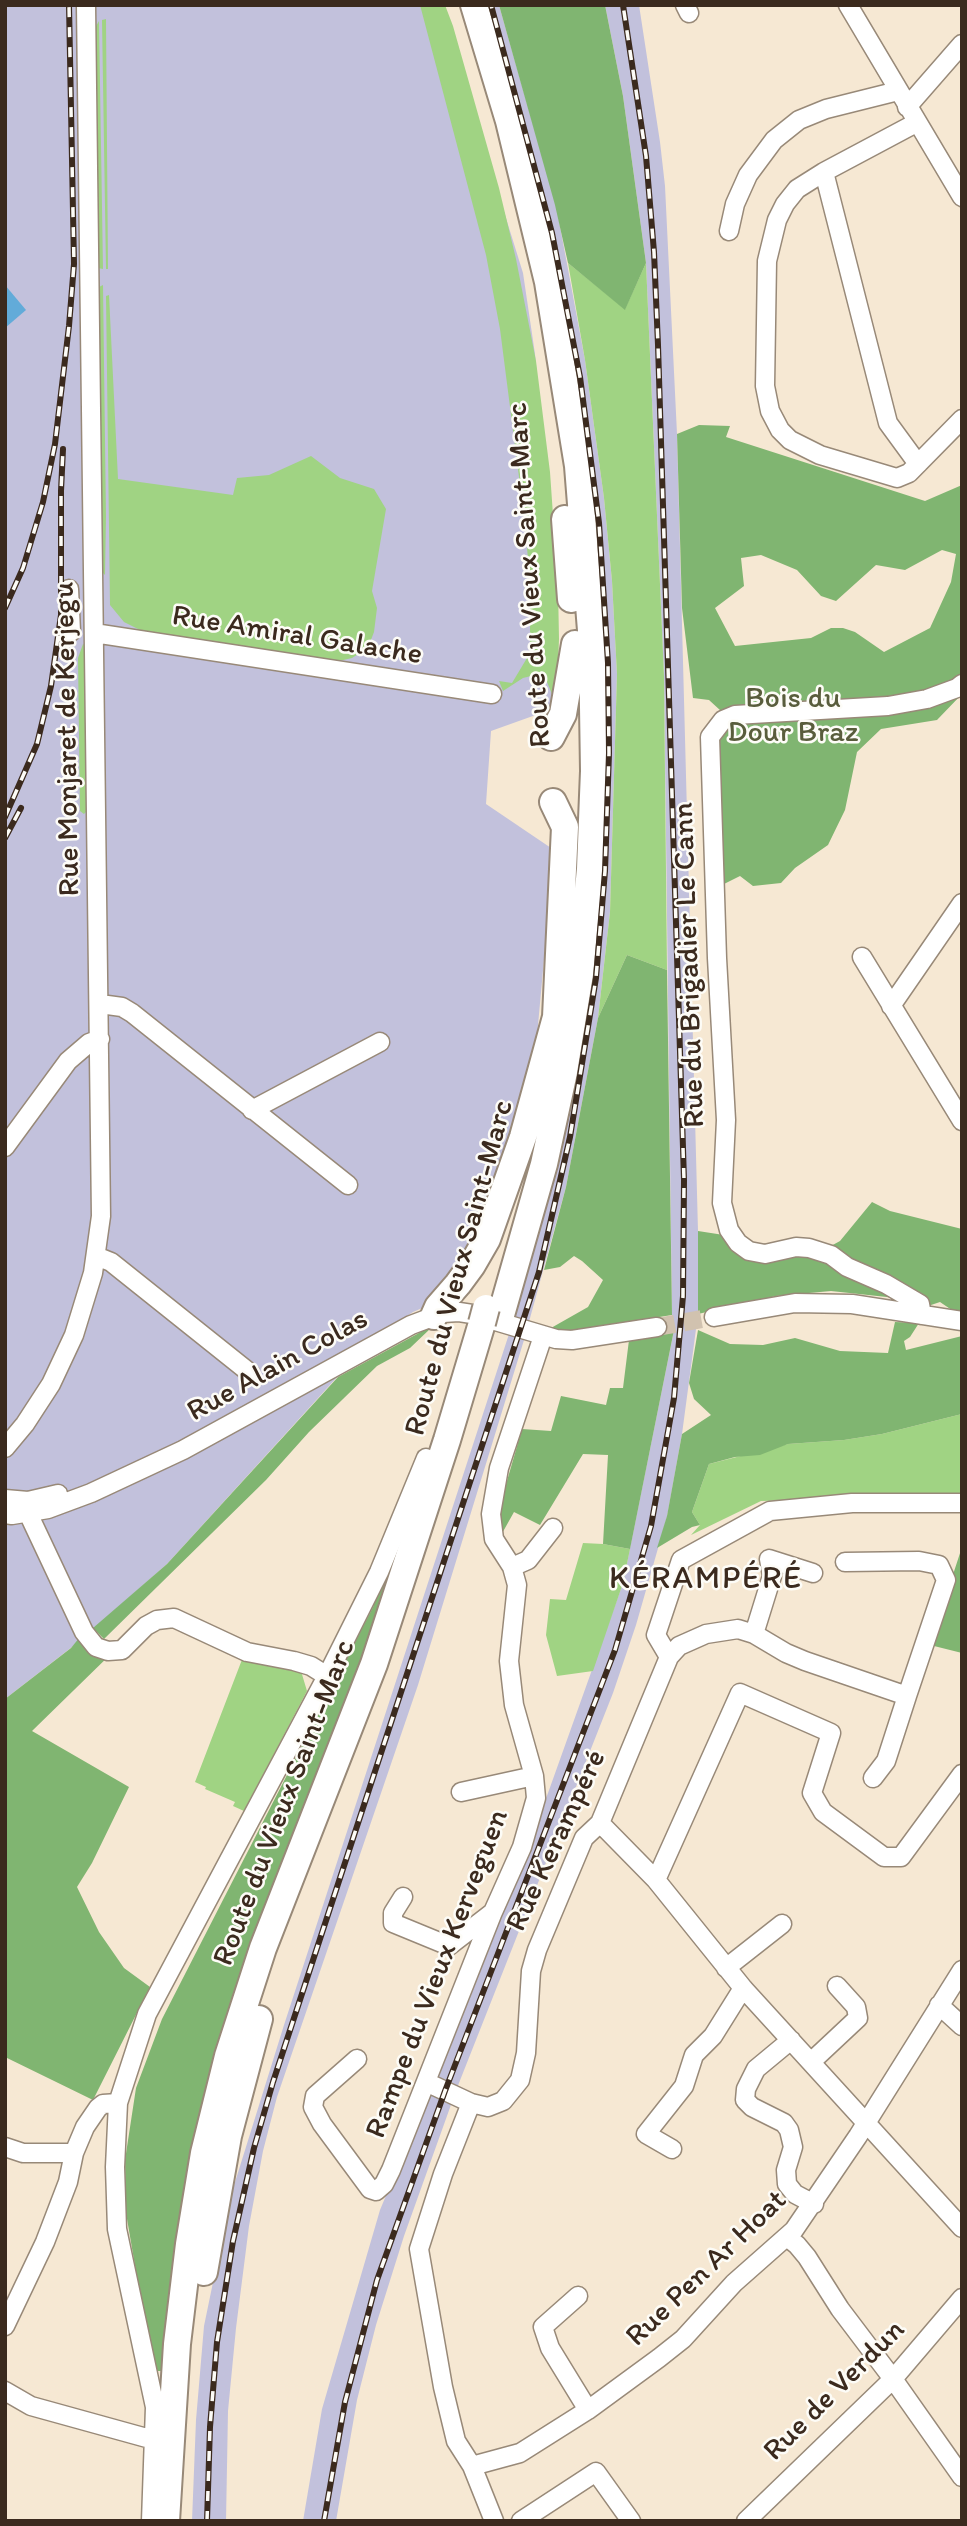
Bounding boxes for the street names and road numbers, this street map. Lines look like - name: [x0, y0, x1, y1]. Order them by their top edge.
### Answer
- street label: Route du Vieux Saint-Marc: [500, 401, 560, 749]
- street label: Rue Monjaret de Kerjegu: [47, 581, 89, 897]
- street label: Rue Amiral Galache: [169, 598, 425, 674]
- street label: Rue du Brigadier Le Cann: [666, 802, 714, 1128]
- street label: Route du Vieux Saint-Marc: [398, 1096, 522, 1440]
- street label: Rue Alain Colas: [182, 1302, 374, 1430]
- street label: Route du Vieux Saint-Marc: [206, 1635, 364, 1971]
- street label: Rue Kerampéré: [499, 1744, 615, 1938]
- street label: Rampe du Vieux Kerveguen: [359, 1805, 517, 2143]
- street label: Rue Pen Ar Hoat: [619, 2183, 795, 2355]
- street label: Rue de Verdun: [757, 2313, 913, 2469]

